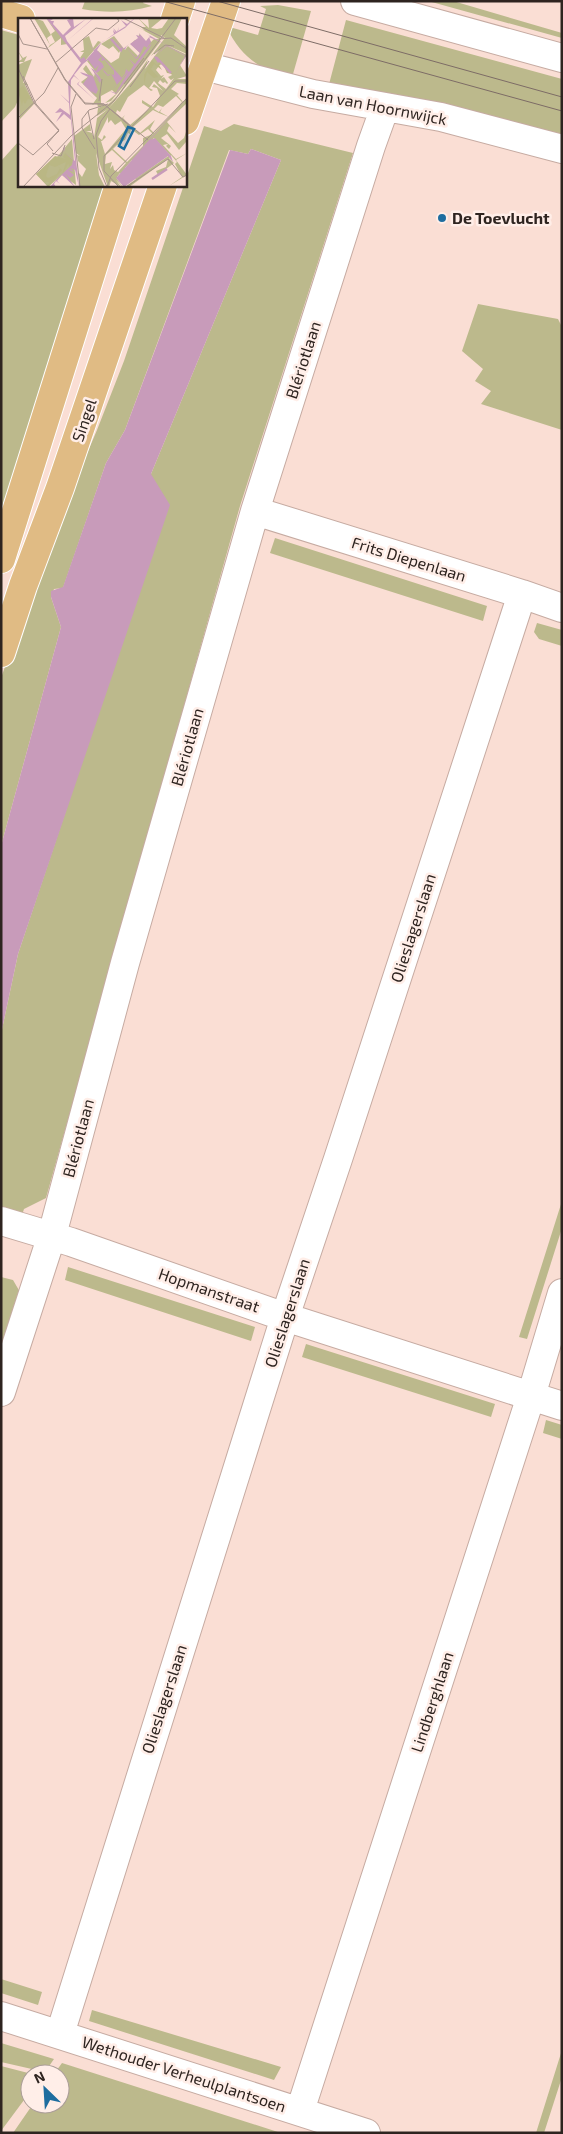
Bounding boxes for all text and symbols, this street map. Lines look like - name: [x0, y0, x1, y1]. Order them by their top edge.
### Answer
- inset map: [18, 18, 186, 186]
- street label: Laan van Hoornwijck: [297, 81, 449, 129]
- place label: De Toevlucht: [452, 208, 550, 227]
- marker: De Toevlucht: [436, 212, 448, 224]
- street label: Blériotlaan: [281, 319, 324, 401]
- street label: Singel: [67, 395, 100, 444]
- street label: Frits Diepenlaan: [350, 532, 469, 585]
- street label: Blériotlaan: [166, 706, 207, 788]
- street label: Olieslagerslaan: [386, 871, 439, 985]
- street label: Blériotlaan: [58, 1097, 97, 1179]
- street label: Olieslagerslaan: [260, 1256, 313, 1370]
- street label: Hopmanstraat: [156, 1263, 262, 1316]
- street label: Olieslagerslaan: [137, 1642, 190, 1756]
- street label: Lindberghlaan: [406, 1649, 457, 1755]
- street label: Wethouder Verheulplantsoen: [80, 2032, 289, 2116]
- north arrow: [20, 2064, 70, 2114]
- text: N: [31, 2067, 47, 2087]

